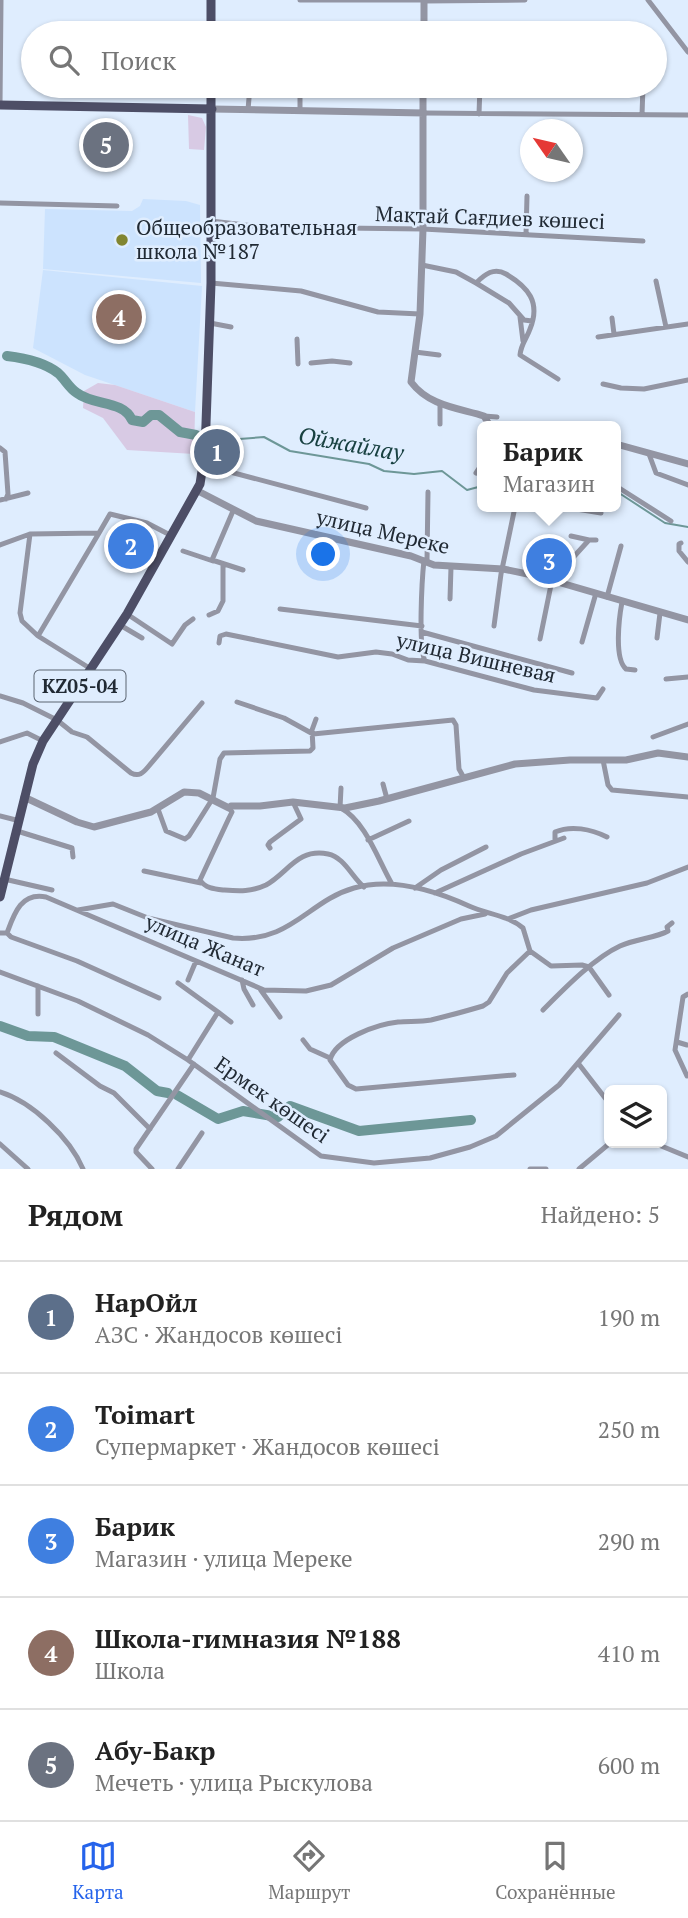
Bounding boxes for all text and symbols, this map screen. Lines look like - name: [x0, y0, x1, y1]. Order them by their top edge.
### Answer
- search box: [21, 21, 667, 98]
- icon: search: [45, 41, 83, 79]
- text: Поиск: [101, 43, 176, 77]
- pin: 5: [83, 119, 129, 171]
- north arrow: [520, 119, 583, 182]
- street label: Мақтай Сағдиев көшесі: [375, 199, 606, 235]
- place label: Общеобразовательная школа №187: [136, 213, 357, 265]
- marker: Общеобразовательная школа №187: [114, 232, 130, 248]
- pin: 4: [96, 291, 142, 343]
- water label: Ойжайлау: [296, 419, 407, 468]
- popup: [477, 421, 621, 512]
- pin: 1: [194, 426, 240, 478]
- text: Барик: [503, 434, 583, 468]
- text: Магазин: [503, 468, 595, 499]
- street label: улица Мереке: [313, 502, 453, 560]
- pin: 2: [108, 520, 154, 572]
- pin: 3: [526, 535, 572, 587]
- your location: [306, 537, 340, 571]
- street label: улица Вишневая: [393, 625, 559, 689]
- road number: KZ05-04: [34, 670, 126, 702]
- street label: улица Жанат: [140, 907, 269, 983]
- street label: Ермек көшесі: [210, 1049, 335, 1149]
- map controls: [604, 1085, 667, 1148]
- button: layers: [604, 1085, 667, 1148]
- text: Рядом: [28, 1195, 123, 1235]
- text: Найдено: 5: [541, 1199, 660, 1230]
- text: НарОйл: [95, 1285, 198, 1319]
- text: 1: [45, 1302, 58, 1333]
- text: 190 m: [598, 1302, 660, 1333]
- text: АЗС · Жандосов көшесі: [95, 1319, 342, 1350]
- text: Toimart: [95, 1397, 195, 1431]
- text: 2: [45, 1414, 58, 1445]
- text: 250 m: [598, 1414, 660, 1445]
- text: Супермаркет · Жандосов көшесі: [95, 1431, 440, 1462]
- text: Барик: [95, 1509, 175, 1543]
- text: 3: [45, 1526, 58, 1557]
- text: 290 m: [598, 1526, 660, 1557]
- text: Магазин · улица Мереке: [95, 1543, 353, 1574]
- text: Школа-гимназия №188: [95, 1621, 401, 1655]
- text: 4: [45, 1638, 58, 1669]
- text: 410 m: [598, 1638, 660, 1669]
- text: Школа: [95, 1655, 165, 1686]
- text: Абу-Бакр: [95, 1733, 215, 1767]
- text: 5: [45, 1750, 58, 1781]
- text: 600 m: [598, 1750, 660, 1781]
- text: Мечеть · улица Рыскулова: [95, 1767, 373, 1798]
- tab: Карта: [72, 1837, 124, 1904]
- tab: Маршрут: [268, 1837, 351, 1904]
- tab: Сохранённые: [495, 1837, 616, 1904]

